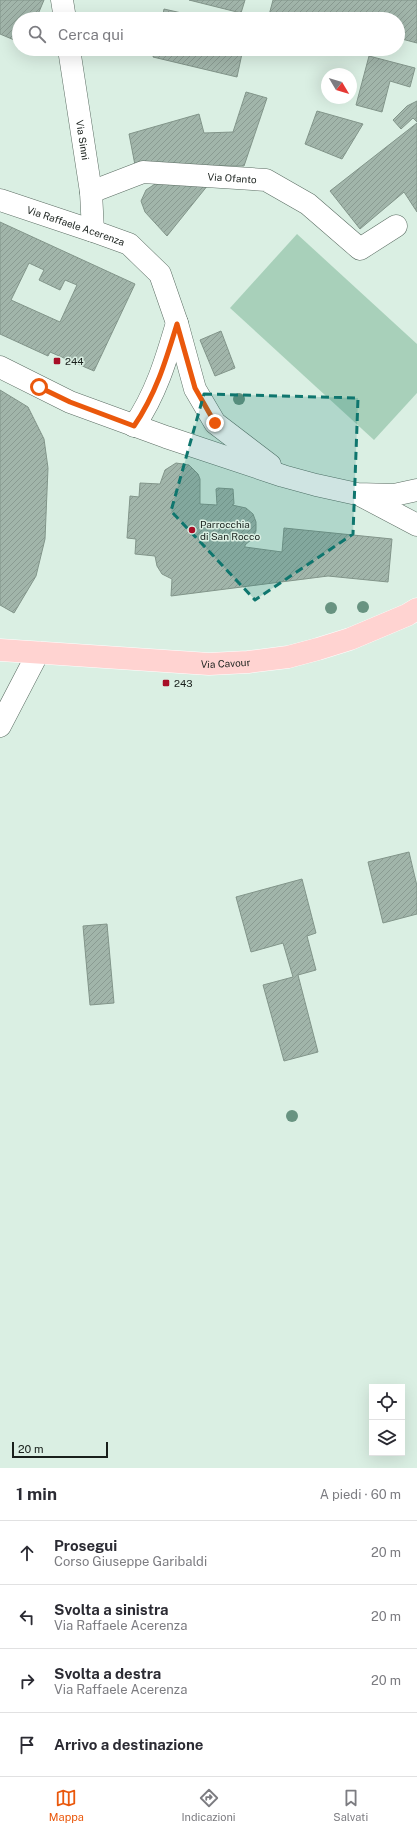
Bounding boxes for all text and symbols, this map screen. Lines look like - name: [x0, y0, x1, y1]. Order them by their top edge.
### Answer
- search box: [12, 12, 405, 56]
- icon: search: [26, 23, 48, 45]
- text: Cerca qui: [58, 26, 124, 43]
- north arrow: [321, 68, 357, 104]
- street label: Via Sinni: [74, 119, 92, 161]
- street label: Via Ofanto: [207, 170, 257, 185]
- street label: Via Raffaele Acerenza: [25, 203, 126, 248]
- place label: 244: [65, 355, 84, 367]
- marker: 244: [52, 356, 62, 366]
- route start: [30, 378, 48, 396]
- route end: [206, 414, 224, 432]
- place label: Parrocchia di San Rocco: [200, 518, 260, 542]
- marker: Parrocchia di San Rocco: [187, 525, 197, 535]
- street label: Via Cavour: [200, 656, 251, 670]
- place label: 243: [174, 677, 193, 689]
- marker: 243: [161, 678, 171, 688]
- map controls: [369, 1384, 405, 1456]
- button: locate: [369, 1384, 405, 1420]
- button: layers: [369, 1420, 405, 1456]
- scale bar: [12, 1440, 108, 1459]
- text: 20 m: [18, 1443, 43, 1455]
- text: 1 min: [16, 1484, 57, 1504]
- text: A piedi · 60 m: [320, 1487, 401, 1502]
- text: Prosegui: [54, 1537, 117, 1554]
- icon: ahead: [16, 1542, 38, 1564]
- text: 20 m: [371, 1545, 401, 1560]
- text: Corso Giuseppe Garibaldi: [54, 1554, 207, 1569]
- text: Svolta a sinistra: [54, 1601, 168, 1618]
- icon: left: [16, 1606, 38, 1628]
- text: 20 m: [371, 1609, 401, 1624]
- text: Via Raffaele Acerenza: [54, 1618, 187, 1633]
- text: Svolta a destra: [54, 1665, 161, 1682]
- icon: right: [16, 1670, 38, 1692]
- text: 20 m: [371, 1673, 401, 1688]
- text: Via Raffaele Acerenza: [54, 1682, 187, 1697]
- icon: arrive: [16, 1734, 38, 1756]
- text: Arrivo a destinazione: [54, 1736, 203, 1753]
- tab: Mappa: [49, 1787, 84, 1823]
- tab: Indicazioni: [182, 1787, 236, 1823]
- tab: Salvati: [333, 1787, 368, 1823]

